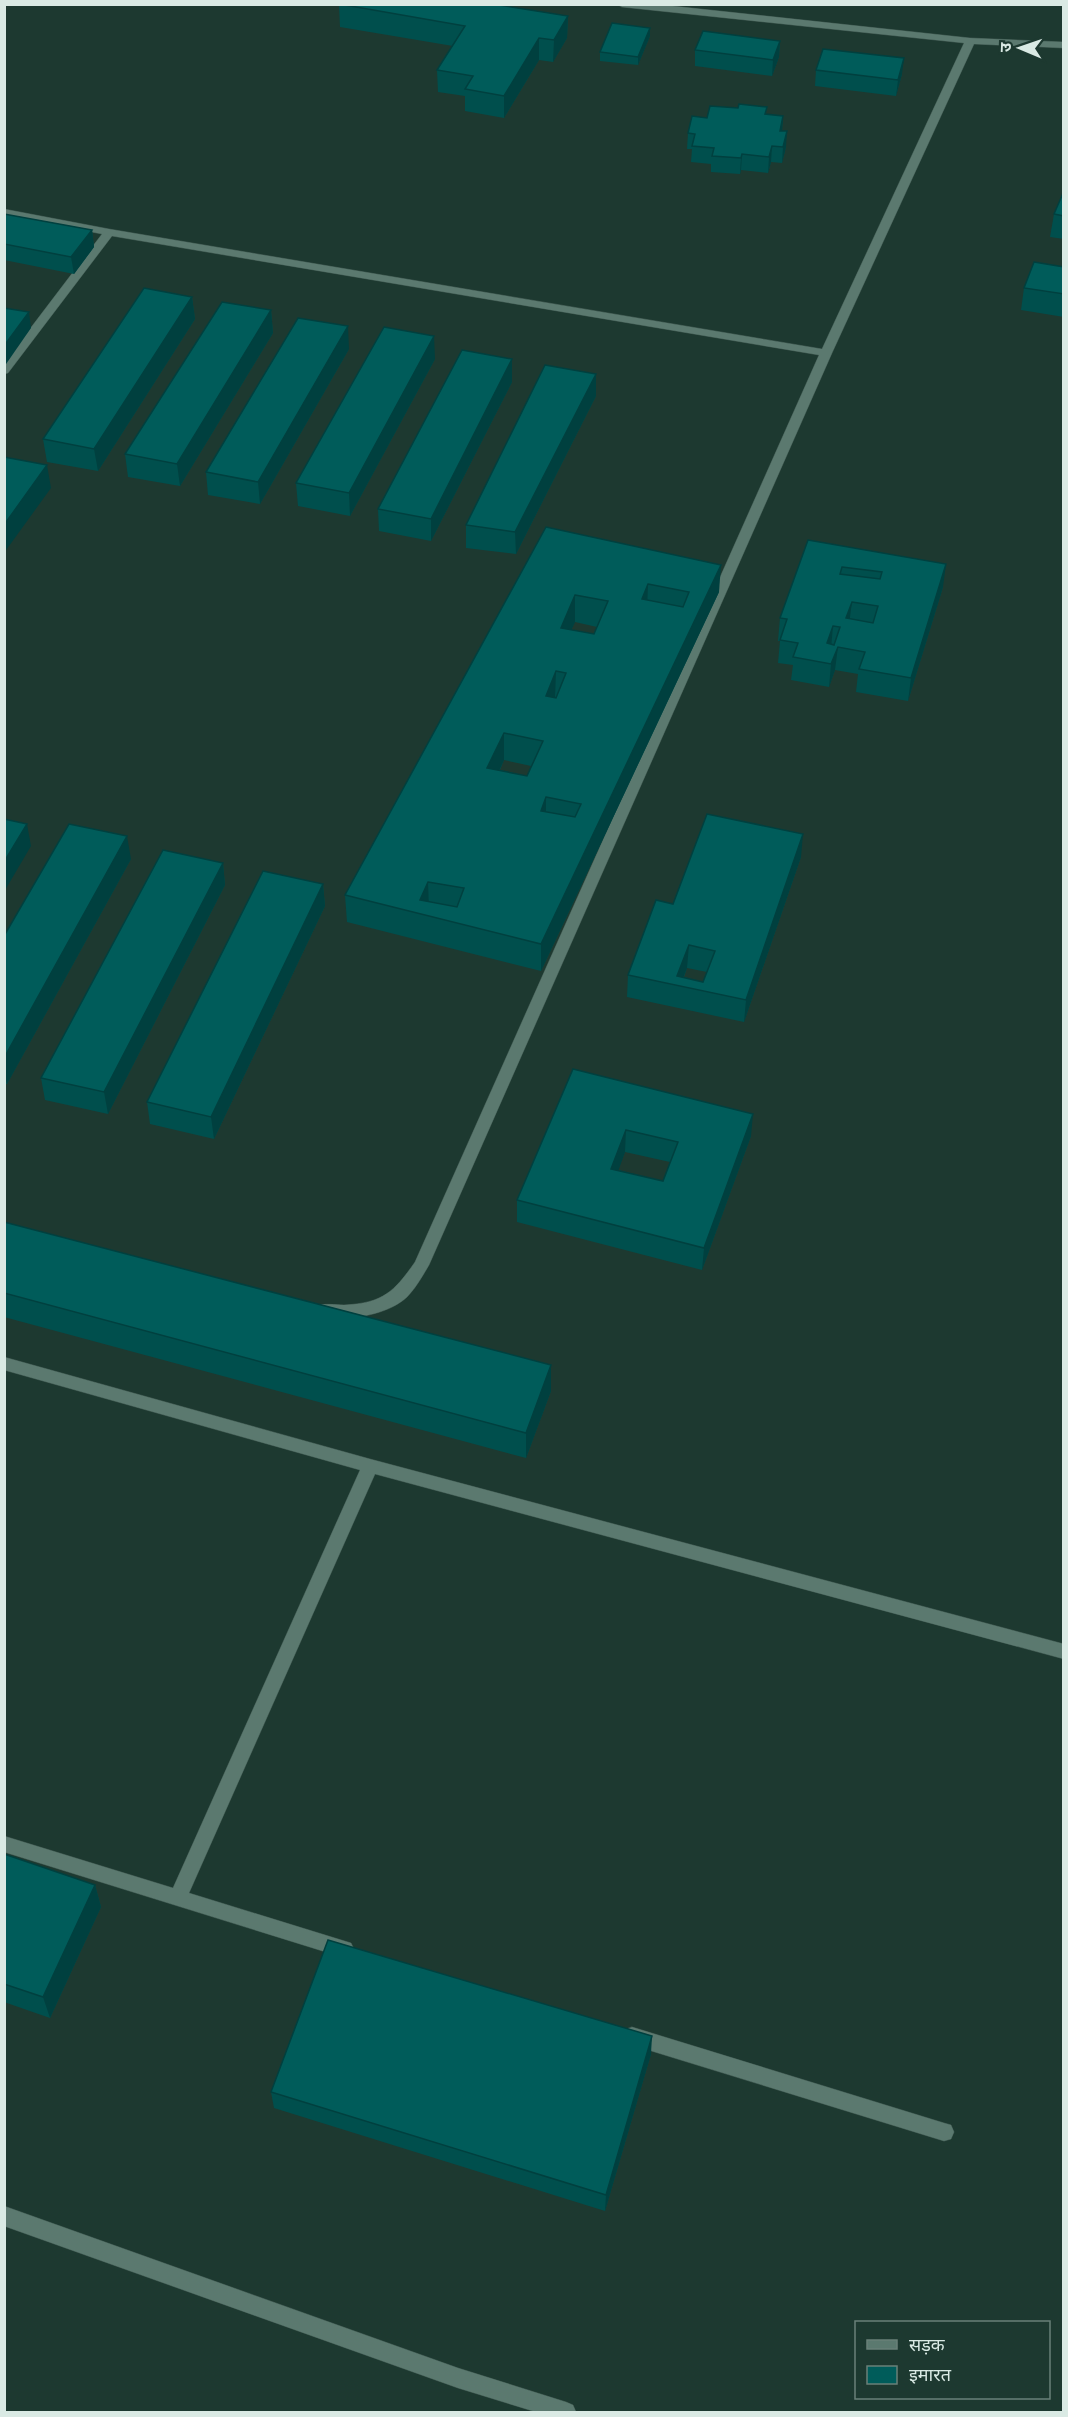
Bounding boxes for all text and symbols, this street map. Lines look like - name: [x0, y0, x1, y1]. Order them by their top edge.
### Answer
- north arrow: [990, 18, 1050, 78]
- text: उ: [995, 42, 1015, 53]
- legend: [855, 2321, 1050, 2399]
- text: सड़क: [909, 2333, 946, 2355]
- text: इमारत: [909, 2363, 952, 2385]

